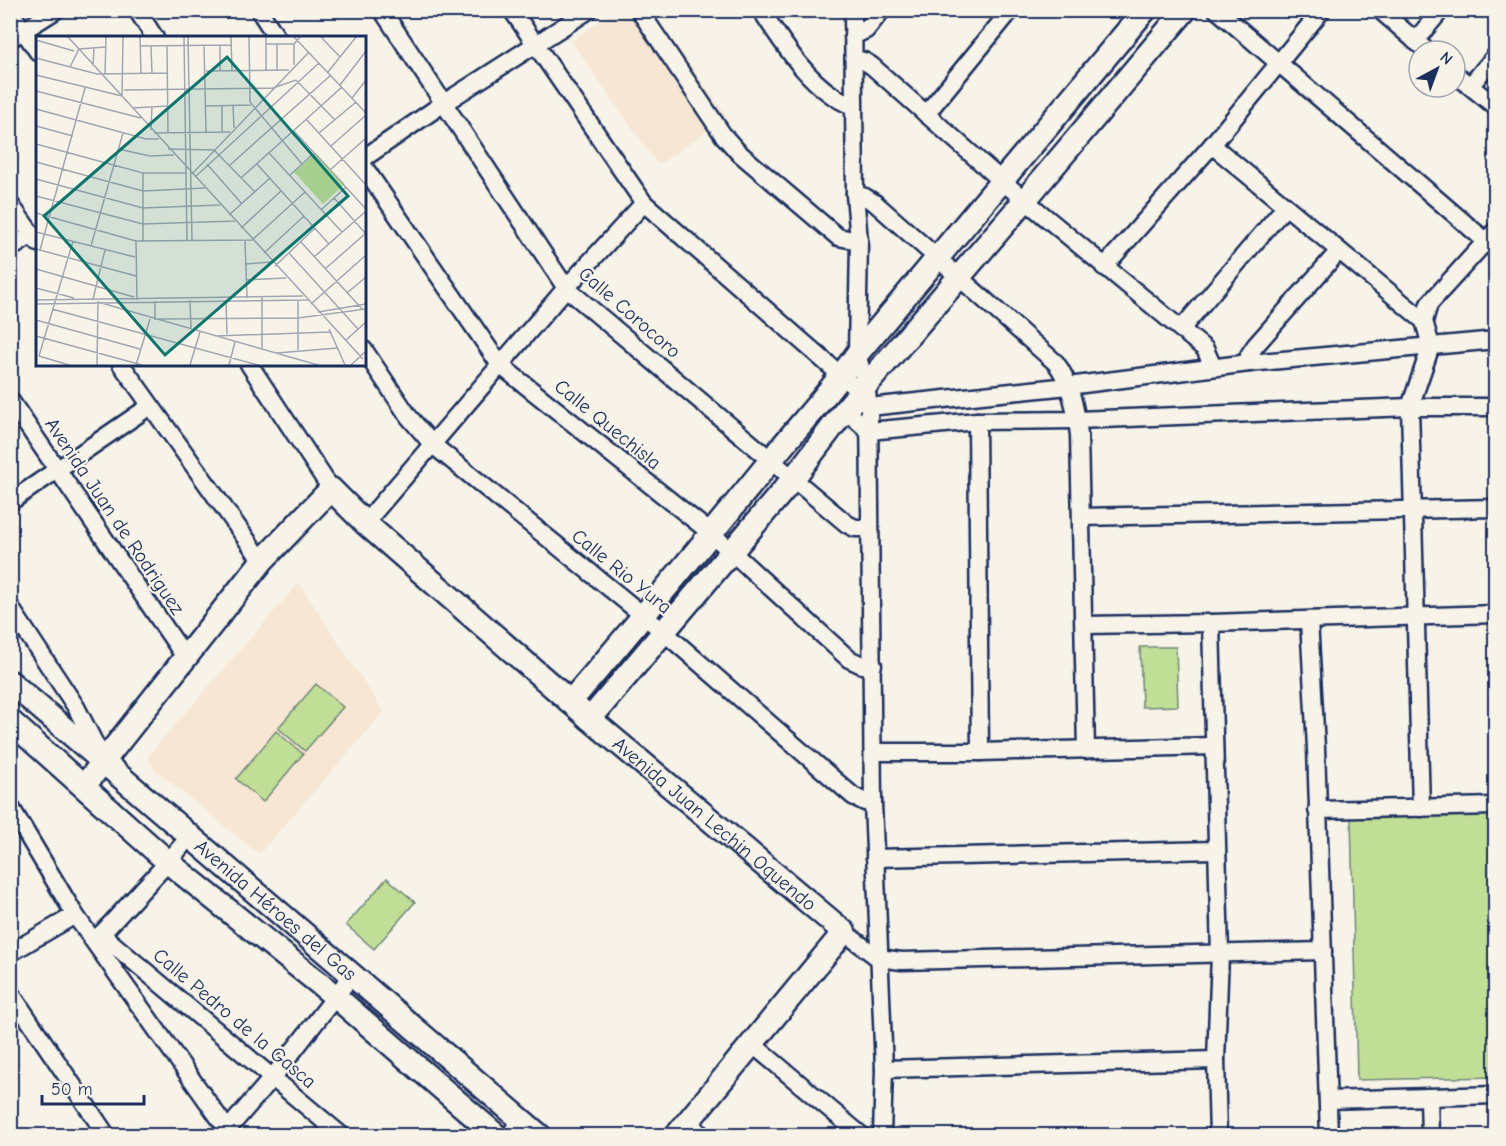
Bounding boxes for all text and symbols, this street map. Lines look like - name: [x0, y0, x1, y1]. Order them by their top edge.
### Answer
- inset map: [36, 36, 366, 366]
- north arrow: [1407, 39, 1467, 99]
- text: N: [1436, 48, 1456, 69]
- street label: Calle Corocoro: [574, 262, 685, 363]
- street label: Calle Quechisla: [550, 374, 666, 474]
- street label: Avenida Juan de Rodriguez: [40, 414, 189, 619]
- street label: Calle Rio Yura: [567, 524, 676, 619]
- street label: Avenida Juan Lechin Oquendo: [608, 732, 821, 916]
- street label: Avenida Héroes del Gas: [190, 835, 361, 986]
- street label: Calle Pedro de la Gasca: [149, 944, 321, 1093]
- scale bar: [42, 1068, 144, 1106]
- text: 50 m: [51, 1079, 93, 1100]

